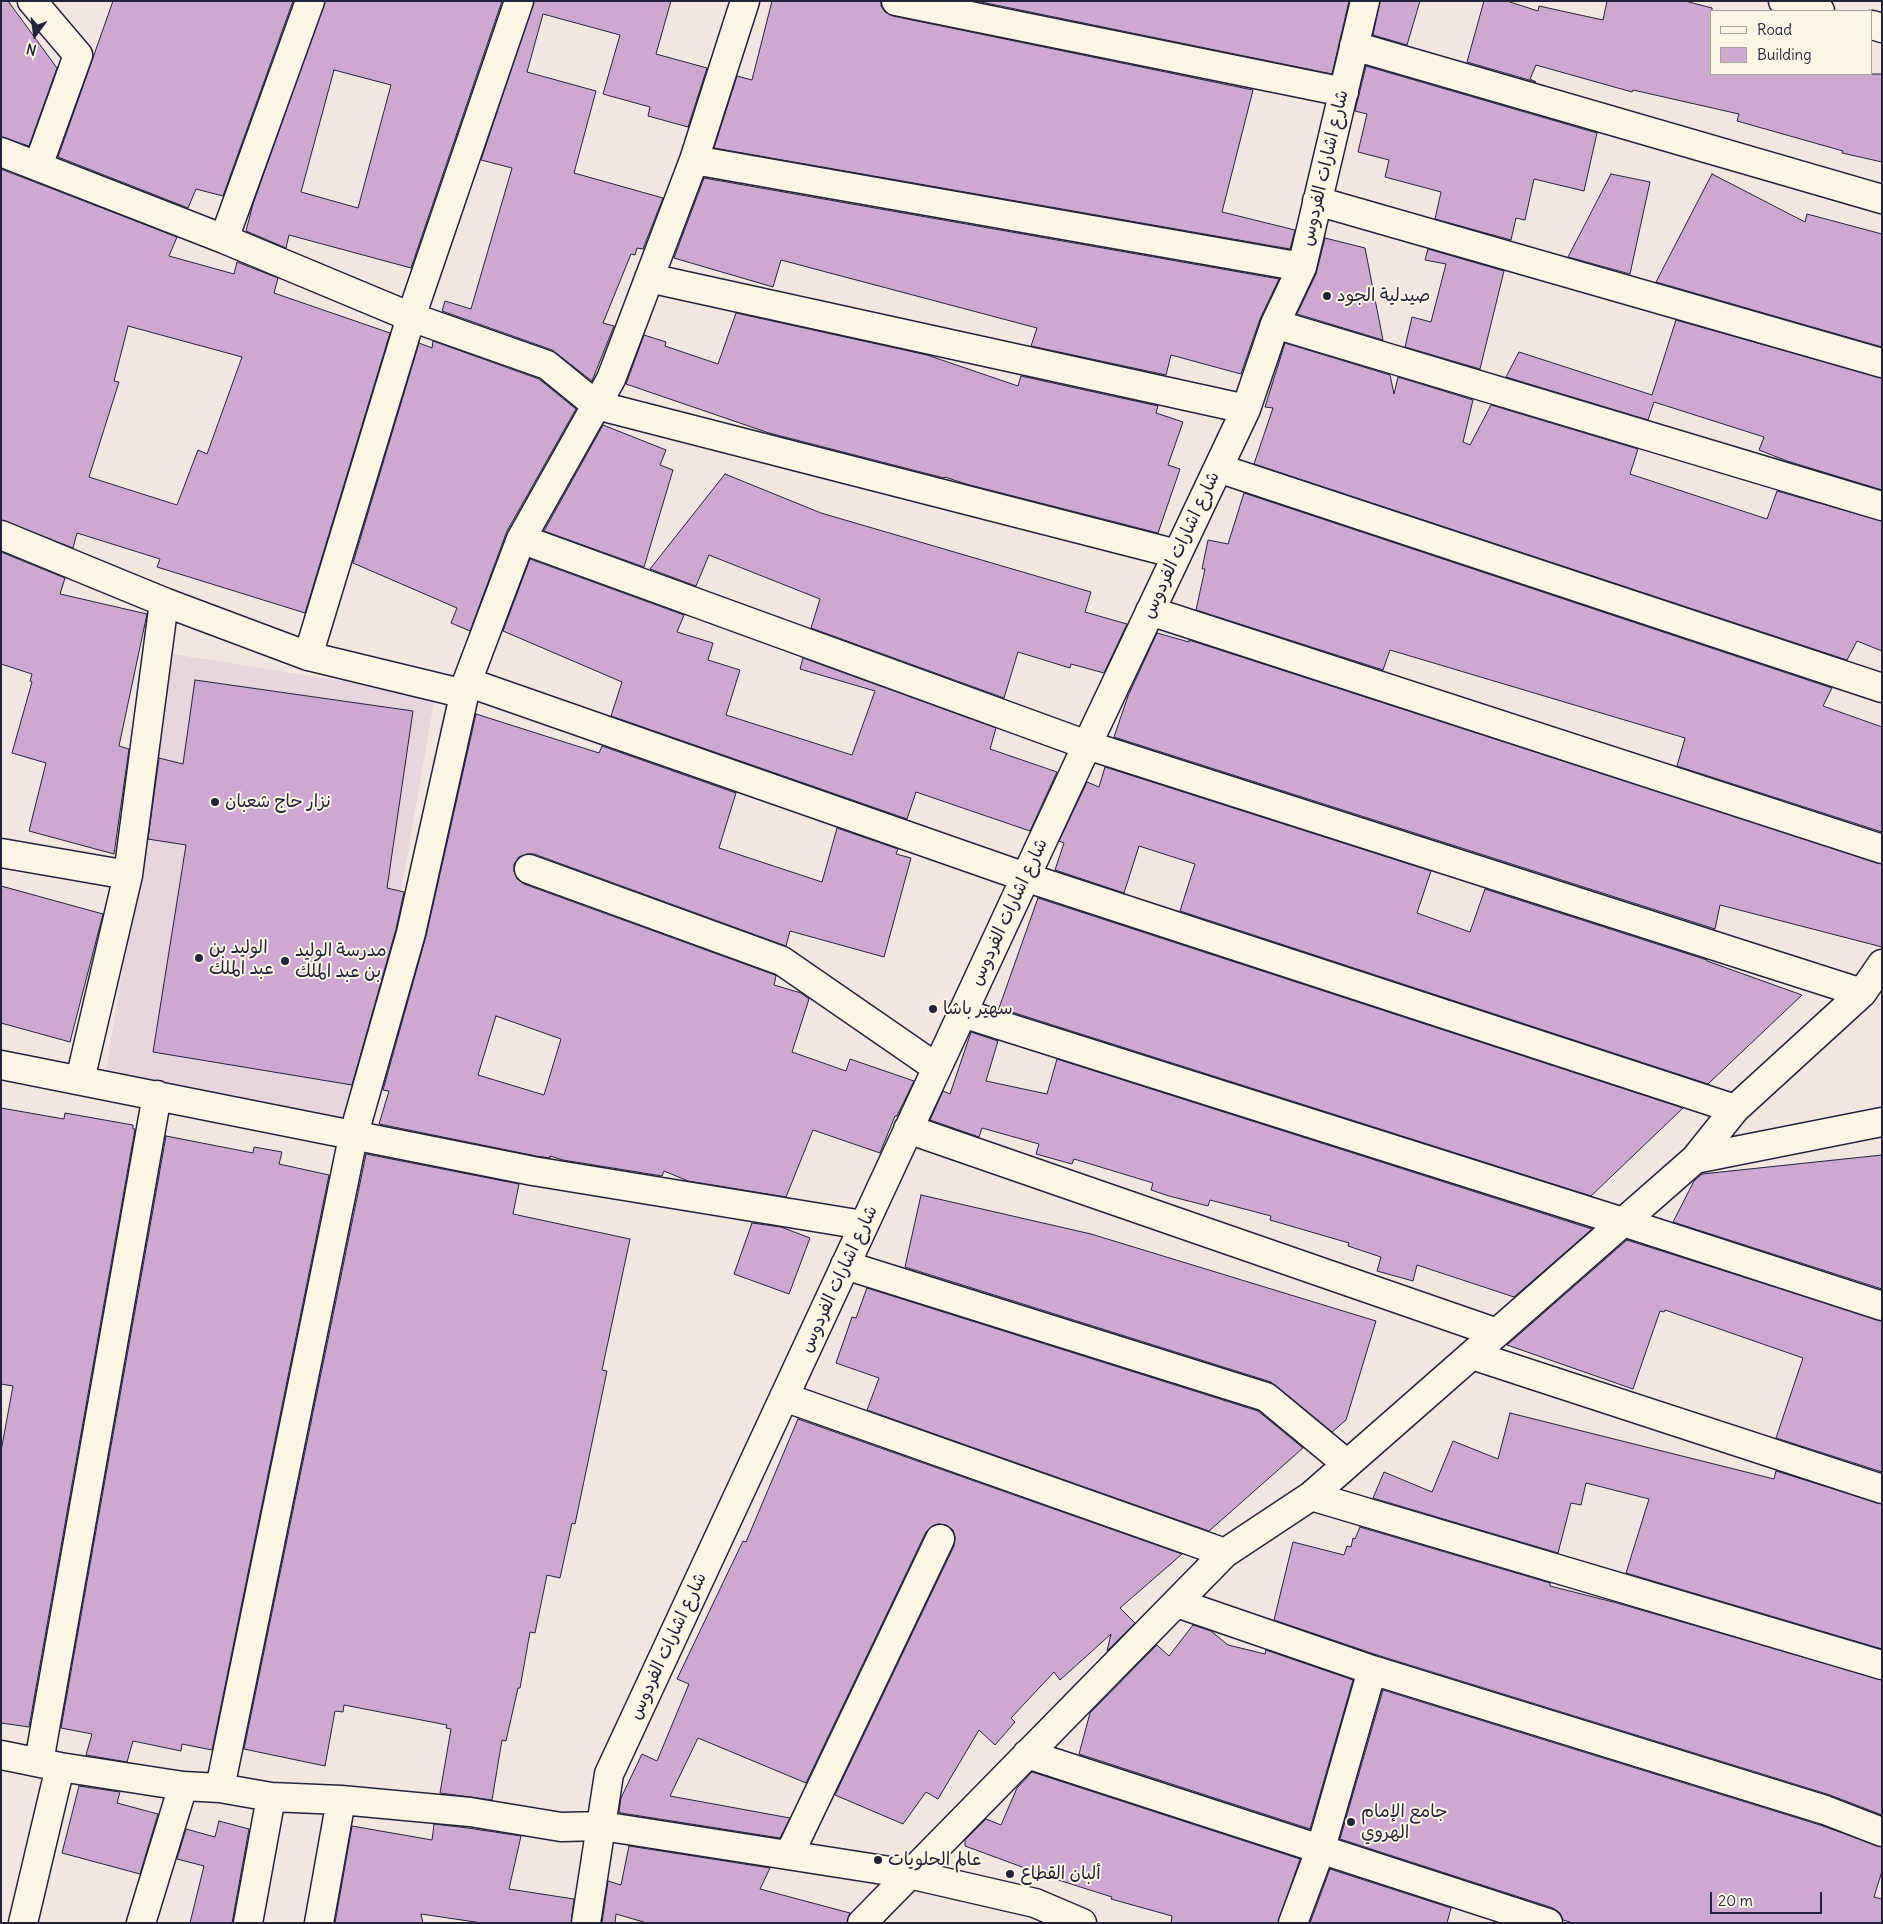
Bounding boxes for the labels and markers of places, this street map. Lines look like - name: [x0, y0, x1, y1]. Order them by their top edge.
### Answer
- place label: صيدلية الجود: [1337, 285, 1430, 307]
- marker: صيدلية الجود: [1321, 290, 1333, 302]
- place label: نزار حاج شعبان: [225, 791, 331, 813]
- marker: نزار حاج شعبان: [209, 796, 221, 808]
- place label: الوليد بن عبد الملك: [209, 937, 274, 980]
- place label: مدرسة الوليد بن عبد الملك: [295, 940, 386, 982]
- marker: الوليد بن عبد الملك: [193, 952, 205, 964]
- marker: مدرسة الوليد بن عبد الملك: [279, 955, 291, 967]
- place label: سهير باشا: [943, 998, 1013, 1020]
- marker: سهير باشا: [927, 1003, 939, 1015]
- place label: جامع الإمام الهروي: [1361, 1801, 1447, 1844]
- marker: جامع الإمام الهروي: [1345, 1816, 1357, 1828]
- place label: عالم الحلويات: [888, 1849, 981, 1871]
- marker: عالم الحلويات: [872, 1854, 884, 1866]
- place label: ألبان القطاع: [1020, 1863, 1101, 1885]
- marker: ألبان القطاع: [1004, 1868, 1016, 1880]

